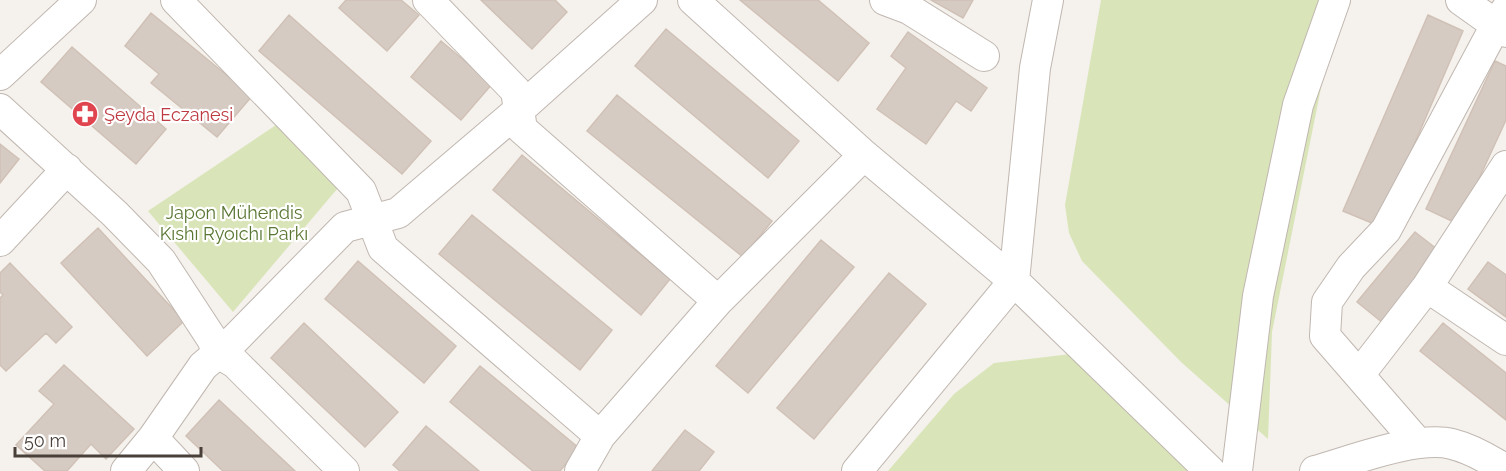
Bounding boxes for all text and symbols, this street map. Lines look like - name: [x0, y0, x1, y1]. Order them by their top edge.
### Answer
- pharmacy icon: Şeyda Eczanesi: [70, 99, 100, 129]
- place label: Şeyda Eczanesi: [104, 104, 233, 125]
- park label: Japon Mühendis Kıshı Ryoıchı Parkı: [160, 202, 308, 244]
- scale bar: [15, 420, 201, 458]
- text: 50 m: [24, 430, 66, 451]

